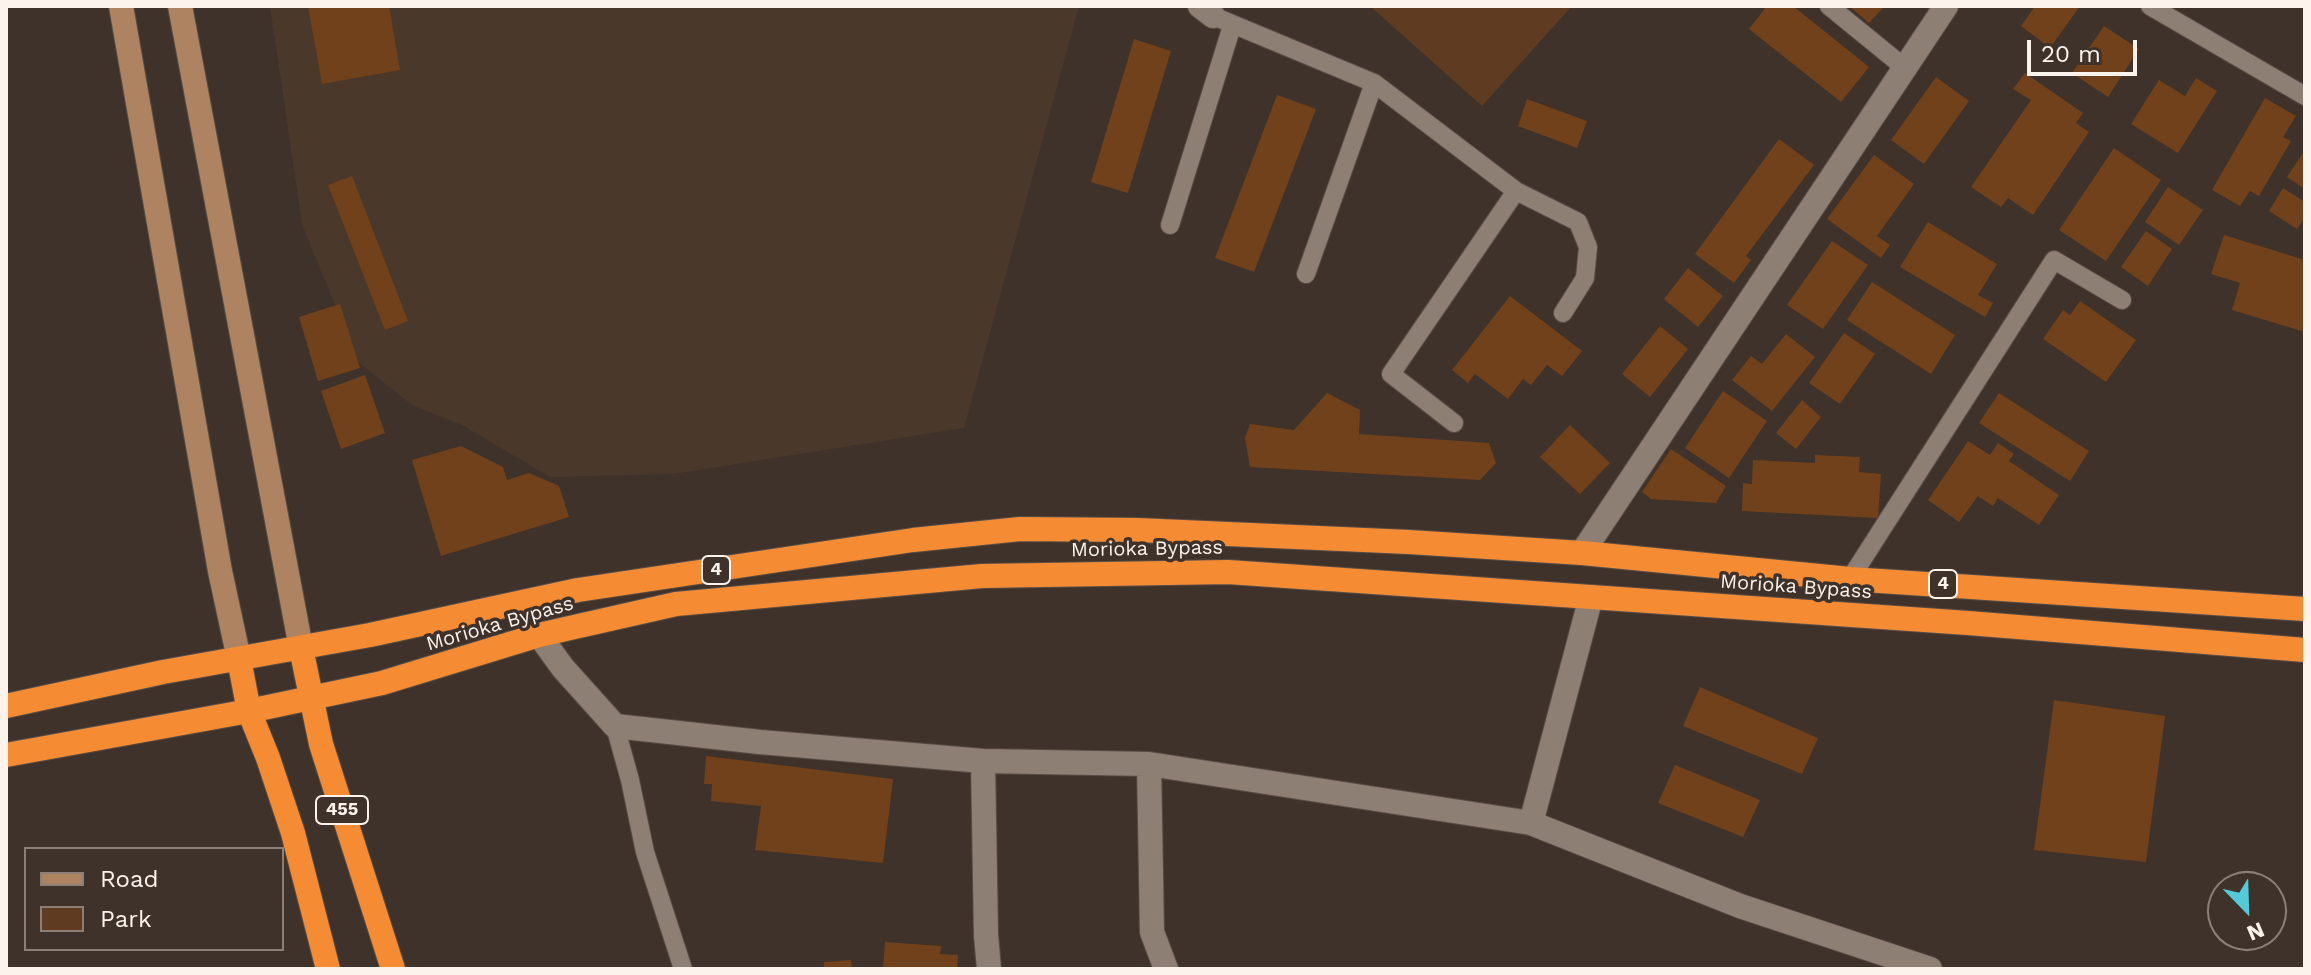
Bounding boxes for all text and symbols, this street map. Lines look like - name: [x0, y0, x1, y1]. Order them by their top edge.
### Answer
- scale bar: [2031, 24, 2141, 74]
- text: 20 m: [2041, 40, 2101, 68]
- street label: Morioka Bypass: [1071, 536, 1223, 562]
- road number: 4: [702, 556, 730, 584]
- street label: Morioka Bypass: [1719, 570, 1873, 604]
- road number: 4: [1929, 570, 1957, 598]
- street label: Morioka Bypass: [424, 592, 576, 656]
- road number: 455: [316, 796, 368, 824]
- legend: [24, 847, 284, 951]
- text: Road: [100, 865, 159, 893]
- north arrow: [2207, 871, 2287, 951]
- text: Park: [100, 905, 152, 933]
- text: N: [2243, 917, 2268, 946]

